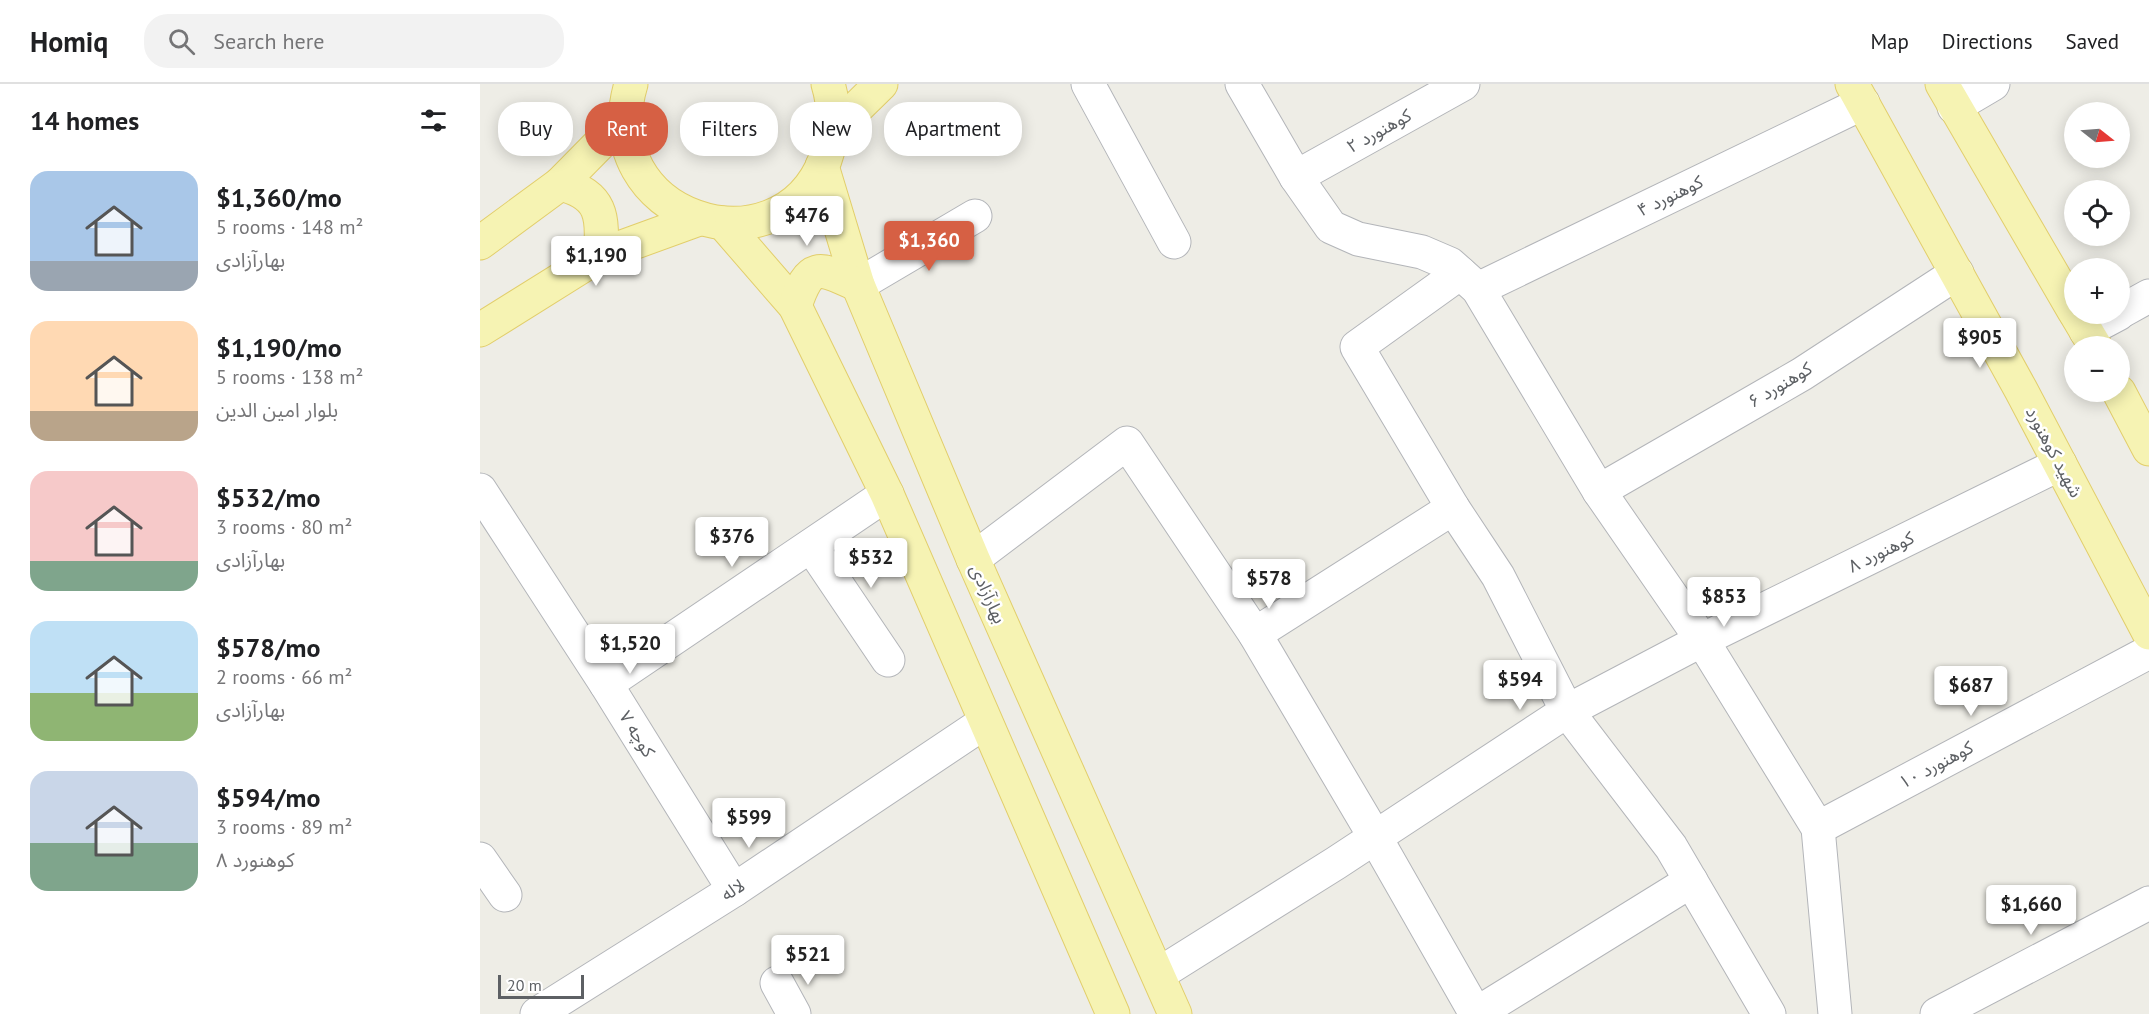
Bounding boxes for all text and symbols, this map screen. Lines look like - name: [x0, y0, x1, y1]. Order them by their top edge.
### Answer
- search box: [144, 14, 564, 68]
- text: Homiq: [30, 23, 108, 60]
- icon: search: [165, 25, 198, 58]
- text: Search here: [213, 27, 324, 55]
- text: Map: [1870, 28, 1909, 55]
- text: Directions: [1942, 28, 2033, 55]
- text: Saved: [2066, 28, 2119, 55]
- chip: Buy: [498, 102, 573, 156]
- chip: Rent: [585, 102, 668, 156]
- chip: Filters: [680, 102, 778, 156]
- chip: New: [790, 102, 872, 156]
- chip: Apartment: [884, 102, 1022, 156]
- north arrow: [2064, 102, 2130, 168]
- map controls: [2064, 102, 2130, 402]
- street label: کوهنورد ۲: [1342, 103, 1416, 158]
- text: 14 homes: [30, 104, 139, 137]
- icon: filters: [417, 104, 450, 137]
- street label: کوهنورد ۴: [1633, 169, 1707, 221]
- button: locate: [2064, 180, 2130, 246]
- text: $1,360/mo: [216, 181, 342, 214]
- icon: home: [78, 195, 150, 267]
- pin: $476: [771, 196, 843, 247]
- text: $476: [784, 202, 830, 228]
- text: 5 rooms · 148 m²: [216, 214, 363, 240]
- pin: $1,360: [880, 221, 978, 272]
- text: $1,360: [898, 227, 960, 253]
- pin: $1,190: [547, 236, 645, 287]
- text: $1,190: [565, 242, 627, 268]
- text: بهارآزادی: [216, 247, 285, 273]
- button: +: [2064, 258, 2130, 324]
- pin: $905: [1944, 318, 2016, 369]
- text: $905: [1957, 324, 2003, 350]
- text: $1,190/mo: [216, 331, 342, 364]
- button: −: [2064, 336, 2130, 402]
- icon: home: [78, 345, 150, 417]
- street label: کوهنورد ۶: [1744, 356, 1816, 413]
- text: 5 rooms · 138 m²: [216, 364, 363, 390]
- text: بلوار امین الدین: [216, 397, 338, 423]
- street label: شهید کوهنورد: [2021, 402, 2088, 501]
- text: $532/mo: [216, 481, 320, 514]
- icon: home: [78, 495, 150, 567]
- text: 3 rooms · 80 m²: [216, 514, 352, 540]
- pin: $376: [696, 517, 768, 568]
- text: $376: [709, 523, 755, 549]
- street label: کوهنورد ۸: [1844, 525, 1918, 577]
- pin: $532: [835, 538, 907, 589]
- text: $532: [848, 544, 894, 570]
- text: بهارآزادی: [216, 547, 285, 573]
- pin: $578: [1233, 559, 1305, 610]
- street label: بهارآزادی: [965, 561, 1012, 627]
- text: $578: [1246, 565, 1292, 591]
- pin: $853: [1688, 577, 1760, 628]
- text: $853: [1701, 583, 1747, 609]
- pin: $1,520: [581, 624, 679, 675]
- text: $1,520: [599, 630, 661, 656]
- text: $578/mo: [216, 631, 320, 664]
- icon: home: [78, 645, 150, 717]
- pin: $594: [1484, 660, 1556, 711]
- text: 2 rooms · 66 m²: [216, 664, 352, 690]
- text: $594: [1497, 666, 1543, 692]
- pin: $687: [1935, 666, 2007, 717]
- text: $687: [1948, 672, 1994, 698]
- text: بهارآزادی: [216, 697, 285, 723]
- street label: کوچه ۷: [614, 706, 661, 762]
- street label: کوهنورد ۱۰: [1895, 735, 1977, 794]
- text: $594/mo: [216, 781, 320, 814]
- icon: home: [78, 795, 150, 867]
- pin: $599: [713, 798, 785, 849]
- text: $599: [726, 804, 772, 830]
- text: 3 rooms · 89 m²: [216, 814, 352, 840]
- text: کوهنورد ۸: [216, 847, 295, 873]
- street label: لاله: [716, 873, 749, 906]
- pin: $1,660: [1982, 885, 2080, 936]
- text: $1,660: [2000, 891, 2062, 917]
- pin: $521: [772, 935, 844, 986]
- text: $521: [785, 941, 831, 967]
- scale bar: [498, 972, 584, 1000]
- text: 20 m: [507, 975, 542, 995]

